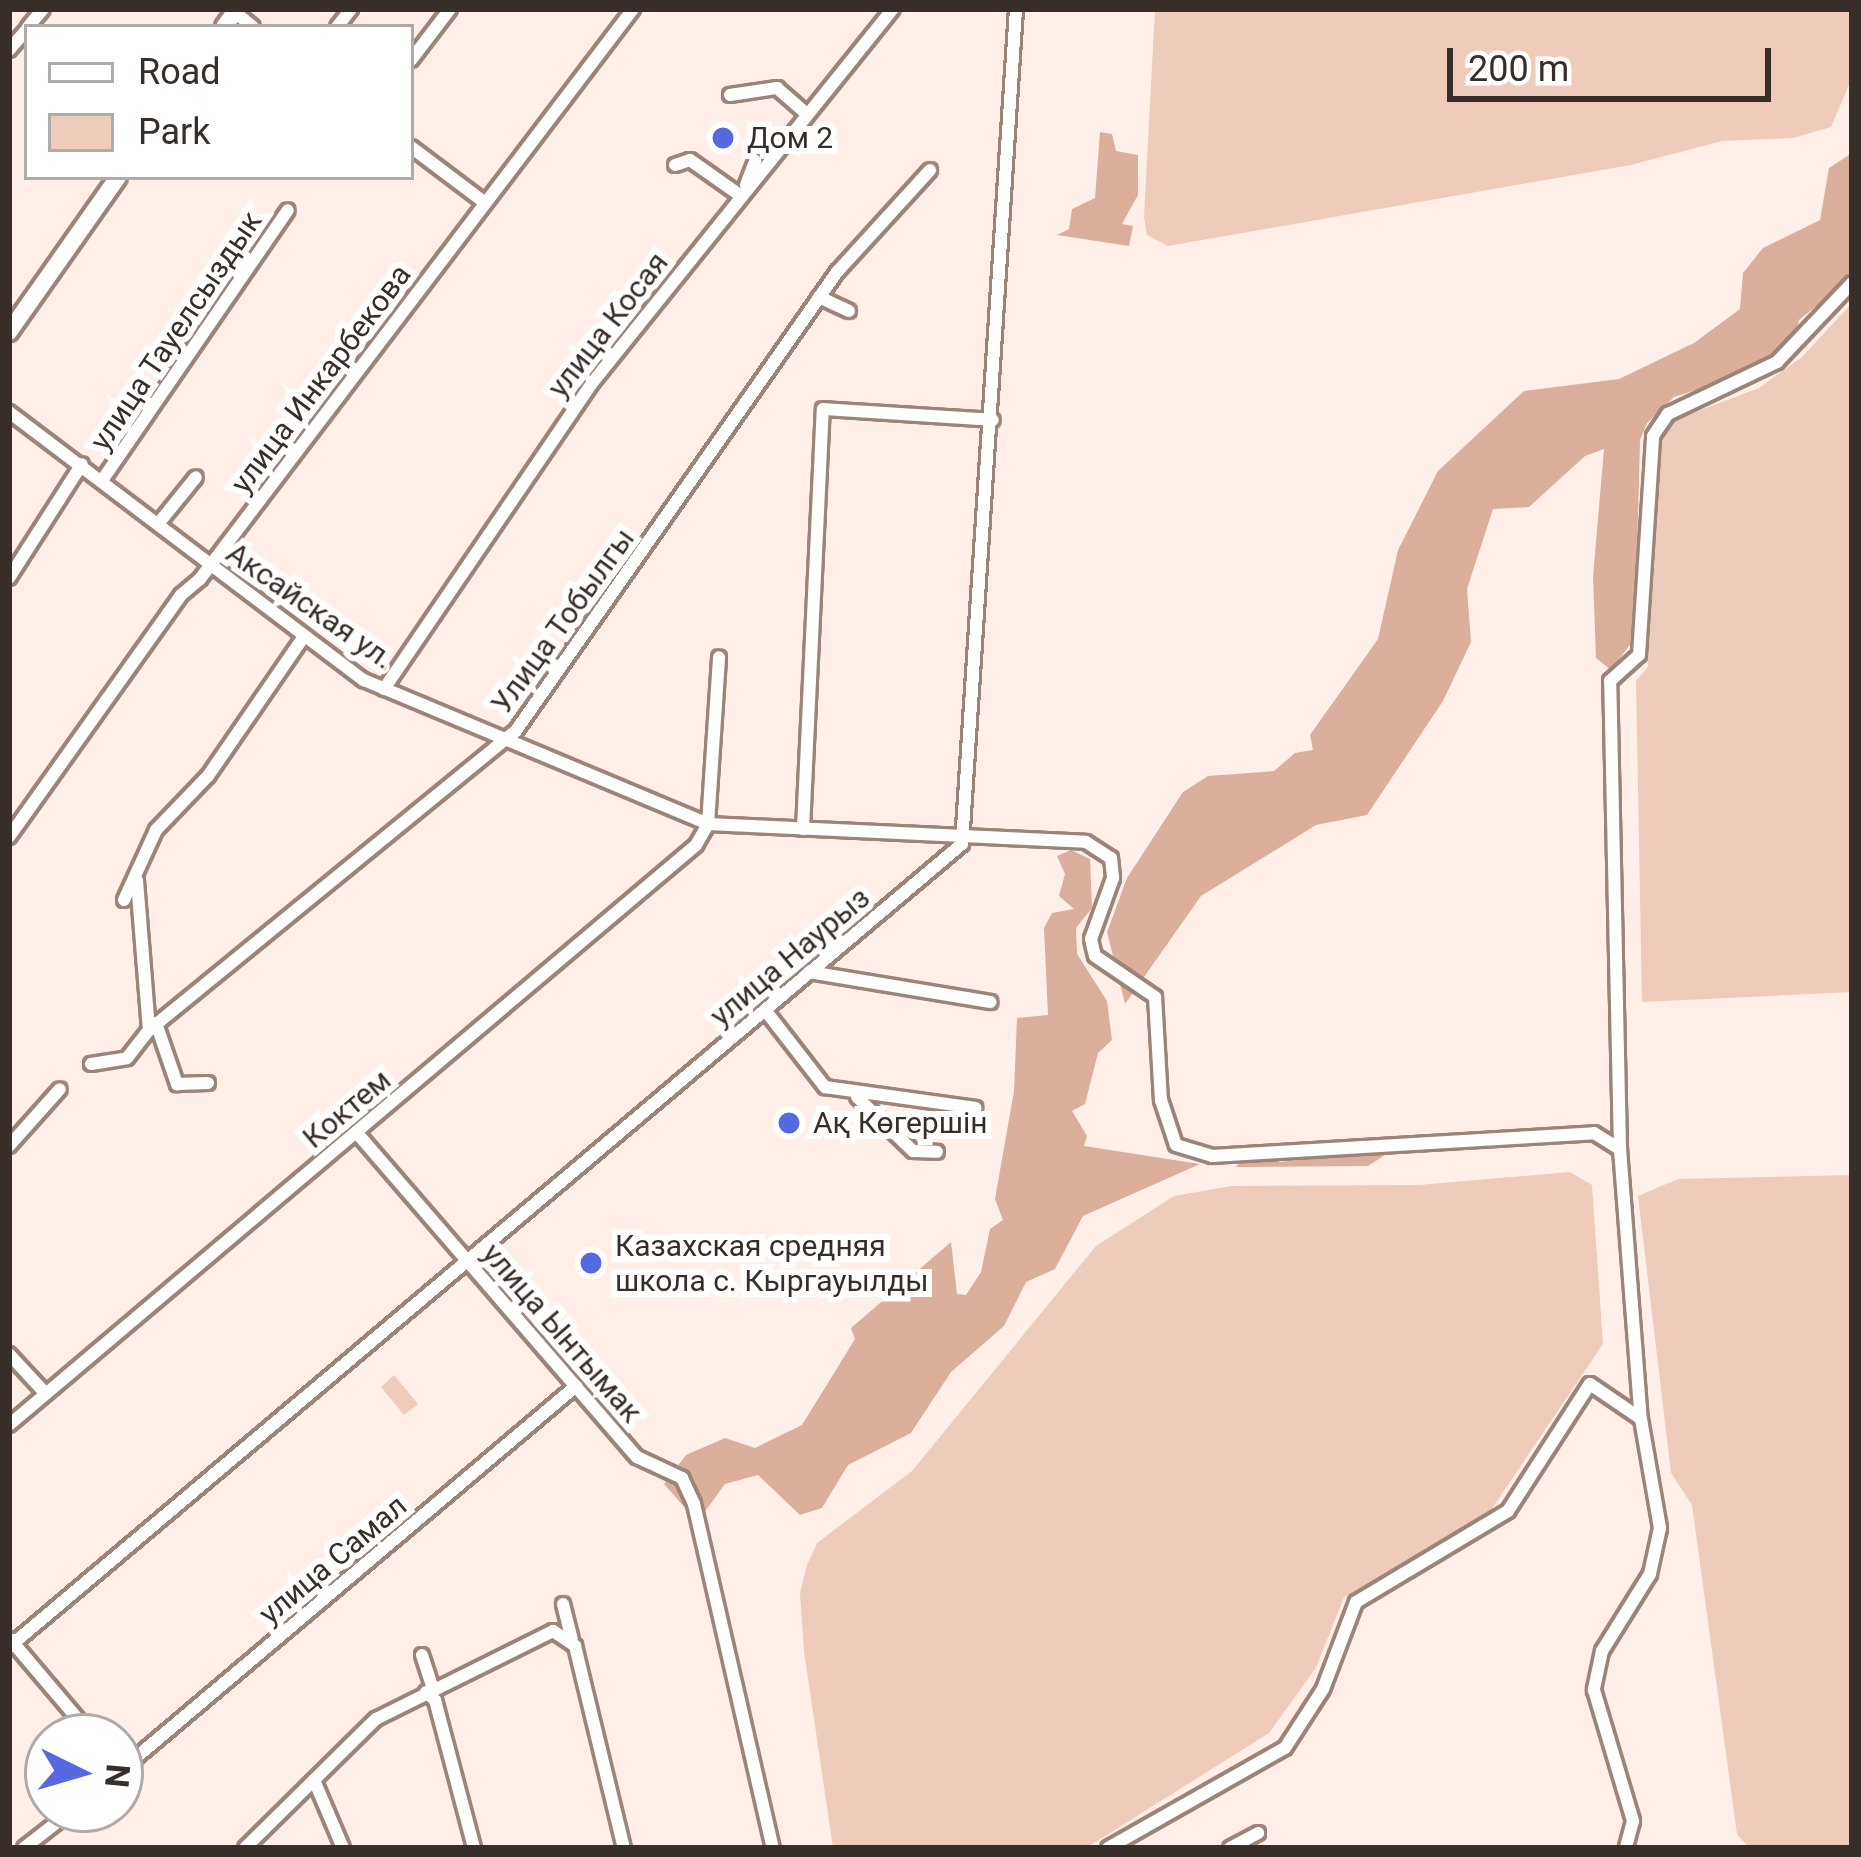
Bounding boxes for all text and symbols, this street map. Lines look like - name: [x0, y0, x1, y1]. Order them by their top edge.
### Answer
- legend: [24, 24, 414, 180]
- scale bar: [1453, 24, 1777, 98]
- text: 200 m: [1468, 48, 1569, 90]
- text: Road: [138, 51, 221, 93]
- text: Park: [138, 111, 211, 153]
- place label: Дом 2: [747, 120, 833, 156]
- marker: Дом 2: [710, 125, 736, 151]
- street label: улица Тауелсыздык: [82, 204, 270, 458]
- street label: улица Косая: [540, 245, 676, 405]
- street label: улица Инкарбекова: [223, 258, 419, 500]
- street label: Улица Тобылгы: [484, 521, 642, 721]
- street label: Аксайская ул.: [219, 535, 401, 677]
- street label: улица Наурыз: [703, 880, 877, 1034]
- street label: Коктем: [296, 1062, 398, 1156]
- place label: Ақ Көгершін: [813, 1105, 988, 1141]
- marker: Ақ Көгершін: [776, 1110, 802, 1136]
- place label: Казахская средняя школа с. Кыргауылды: [615, 1228, 929, 1298]
- street label: улица Ынтымак: [474, 1236, 650, 1430]
- marker: Казахская средняя школа с. Кыргауылды: [578, 1250, 604, 1276]
- street label: улица Самал: [252, 1488, 414, 1632]
- north arrow: [24, 1713, 144, 1833]
- text: N: [97, 1763, 138, 1789]

